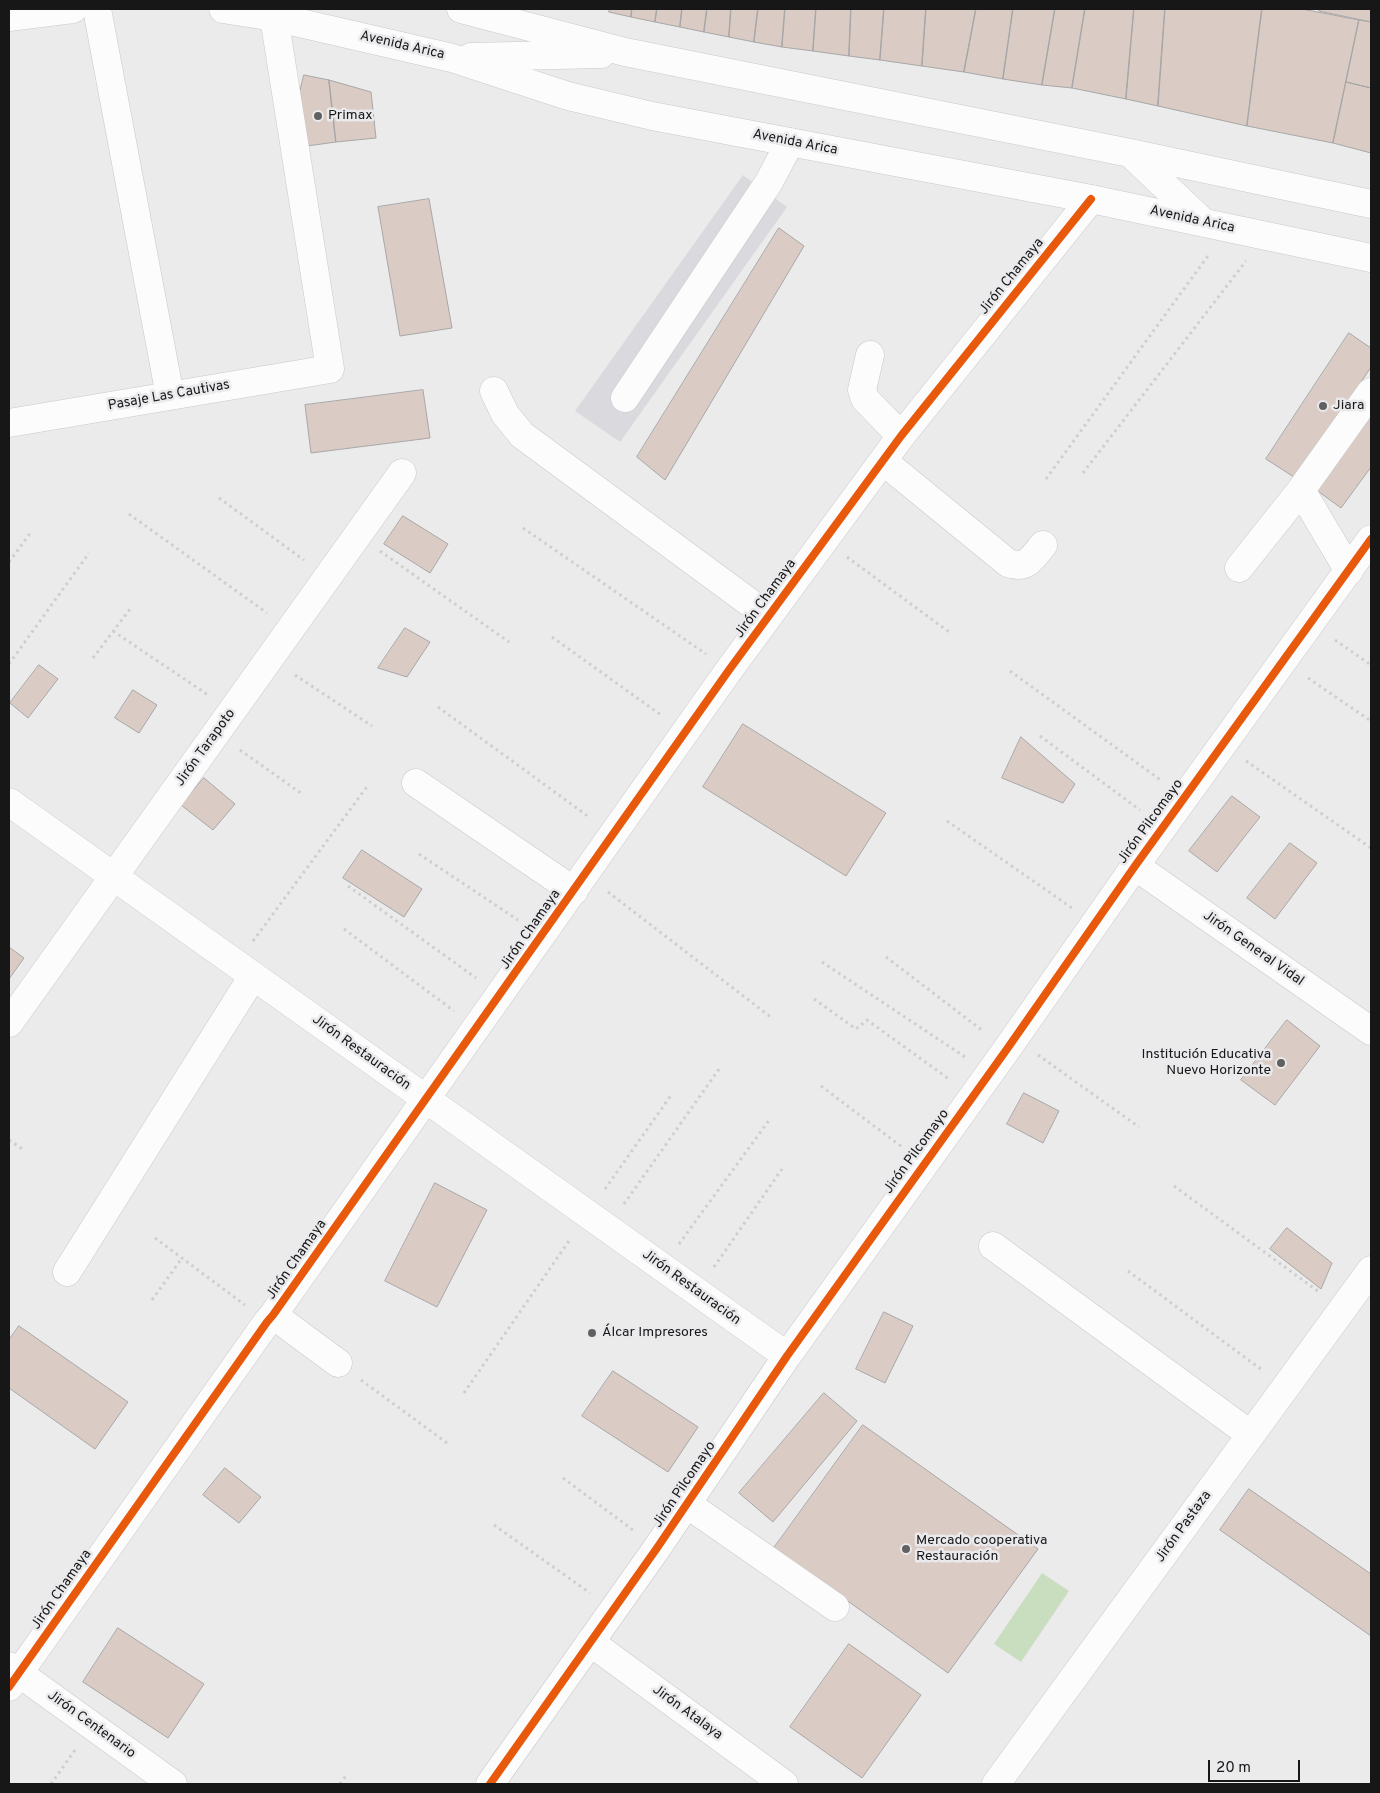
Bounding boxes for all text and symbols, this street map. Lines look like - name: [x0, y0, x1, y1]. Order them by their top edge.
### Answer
- street label: Avenida Arica: [358, 28, 446, 64]
- place label: Primax: [328, 108, 372, 124]
- marker: Primax: [312, 110, 324, 122]
- street label: Avenida Arica: [751, 127, 839, 159]
- street label: Avenida Arica: [1148, 203, 1236, 237]
- street label: Jirón Chamaya: [976, 235, 1048, 319]
- street label: Pasaje Las Cautivas: [107, 377, 231, 415]
- place label: Jiara: [1333, 398, 1364, 414]
- marker: Jiara: [1317, 400, 1329, 412]
- street label: Jirón Chamaya: [732, 556, 800, 642]
- street label: Jirón Tarapoto: [172, 706, 240, 790]
- street label: Jirón Pilcomayo: [1115, 776, 1187, 868]
- street label: Jirón Chamaya: [497, 887, 565, 973]
- street label: Jirón General Vidal: [1199, 908, 1307, 990]
- street label: Jirón Restauración: [309, 1012, 413, 1094]
- place label: Institución Educativa Nuevo Horizonte: [1141, 1047, 1271, 1080]
- marker: Institución Educativa Nuevo Horizonte: [1275, 1057, 1287, 1069]
- street label: Jirón Pilcomayo: [881, 1106, 953, 1198]
- street label: Jirón Chamaya: [263, 1217, 331, 1303]
- street label: Jirón Restauración: [639, 1247, 743, 1329]
- place label: Álcar Impresores: [602, 1325, 708, 1341]
- marker: Álcar Impresores: [586, 1327, 598, 1339]
- street label: Jirón Pilcomayo: [650, 1439, 720, 1531]
- street label: Jirón Pastaza: [1152, 1488, 1216, 1566]
- place label: Mercado cooperativa Restauración: [916, 1533, 1047, 1565]
- marker: Mercado cooperativa Restauración: [900, 1543, 912, 1555]
- street label: Jirón Chamaya: [28, 1547, 96, 1633]
- street label: Jirón Atalaya: [649, 1682, 725, 1744]
- street label: Jirón Centenario: [44, 1687, 138, 1763]
- scale bar: [1210, 1750, 1302, 1782]
- text: 20 m: [1216, 1759, 1251, 1778]

